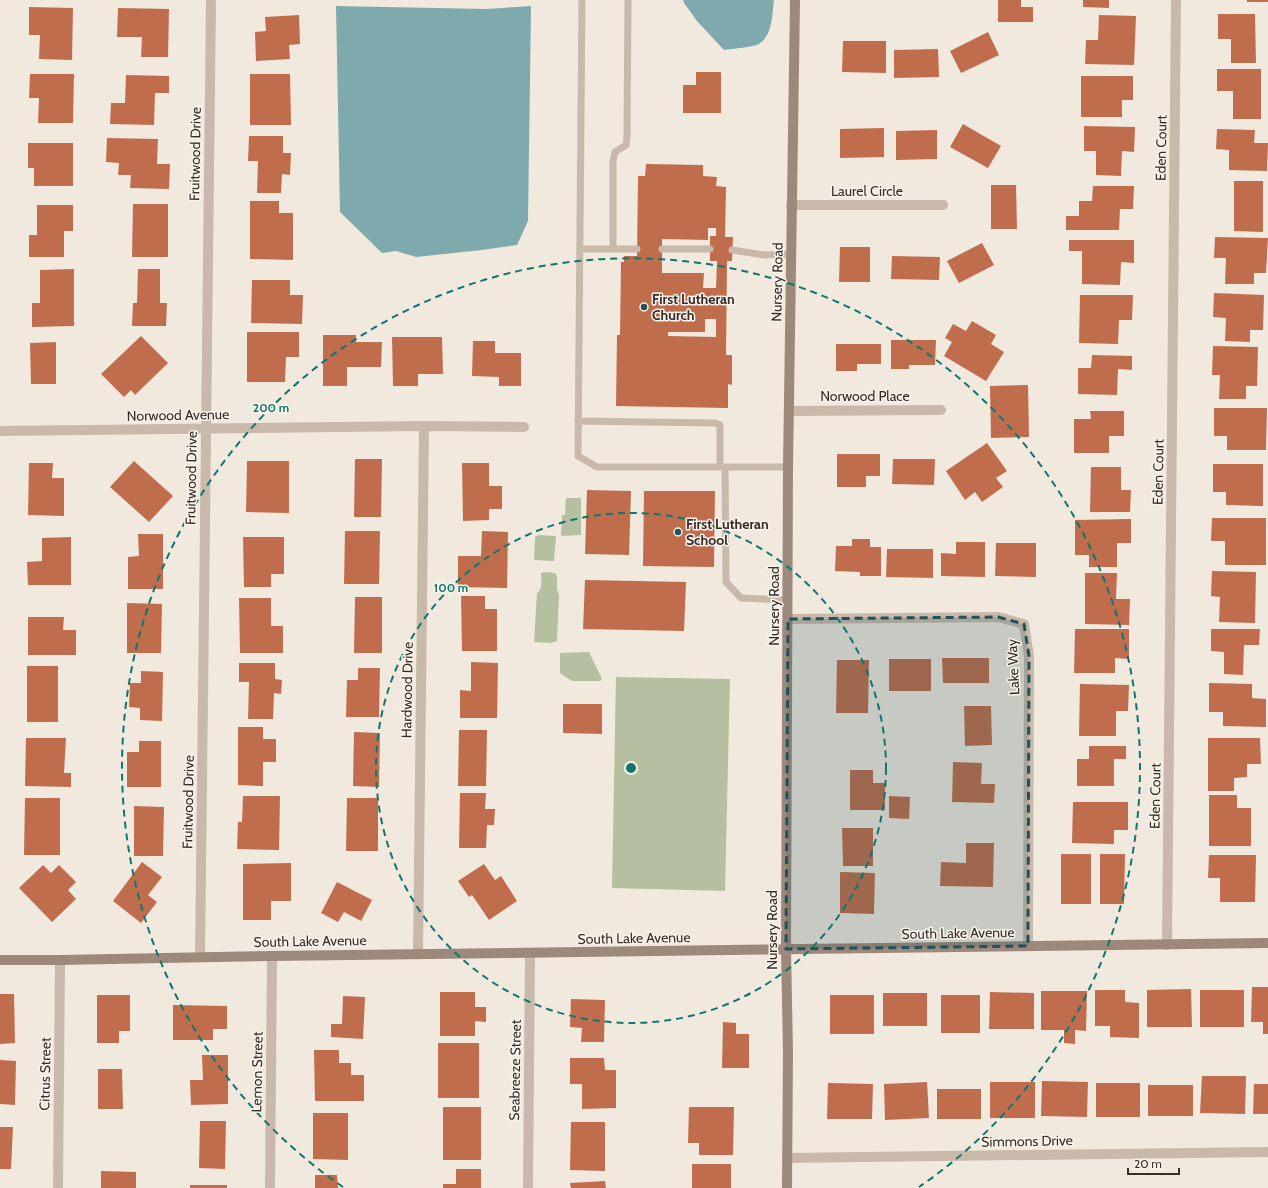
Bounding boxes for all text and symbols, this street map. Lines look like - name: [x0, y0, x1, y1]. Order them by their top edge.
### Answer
- street label: Fruitwood Drive: [185, 107, 205, 201]
- street label: Eden Court: [1151, 115, 1171, 181]
- street label: Laurel Circle: [831, 182, 903, 200]
- street label: Nursery Road: [767, 242, 787, 322]
- place label: First Lutheran Church: [652, 290, 735, 324]
- marker: First Lutheran Church: [639, 302, 649, 312]
- street label: Norwood Place: [820, 387, 910, 405]
- text: 200 m: [253, 400, 289, 415]
- street label: Norwood Avenue: [127, 405, 229, 425]
- street label: Fruitwood Drive: [181, 431, 201, 525]
- street label: Eden Court: [1148, 439, 1168, 505]
- place label: First Lutheran School: [686, 515, 769, 549]
- marker: First Lutheran School: [673, 527, 683, 537]
- street label: Nursery Road: [765, 566, 783, 646]
- text: 100 m: [434, 580, 468, 595]
- street label: Lake Way: [1003, 638, 1023, 696]
- street label: Hardwood Drive: [397, 642, 417, 738]
- street label: Fruitwood Drive: [178, 755, 198, 849]
- centre of rings: [624, 761, 638, 775]
- street label: Eden Court: [1145, 763, 1165, 829]
- street label: Nursery Road: [763, 890, 781, 970]
- street label: South Lake Avenue: [901, 923, 1015, 943]
- street label: South Lake Avenue: [577, 928, 691, 948]
- street label: South Lake Avenue: [253, 931, 367, 951]
- street label: Seabreeze Street: [505, 1019, 525, 1121]
- street label: Lemon Street: [247, 1031, 267, 1113]
- street label: Citrus Street: [35, 1037, 55, 1111]
- street label: Simmons Drive: [981, 1131, 1073, 1151]
- scale bar: [1128, 1150, 1179, 1176]
- text: 20 m: [1134, 1156, 1162, 1171]

